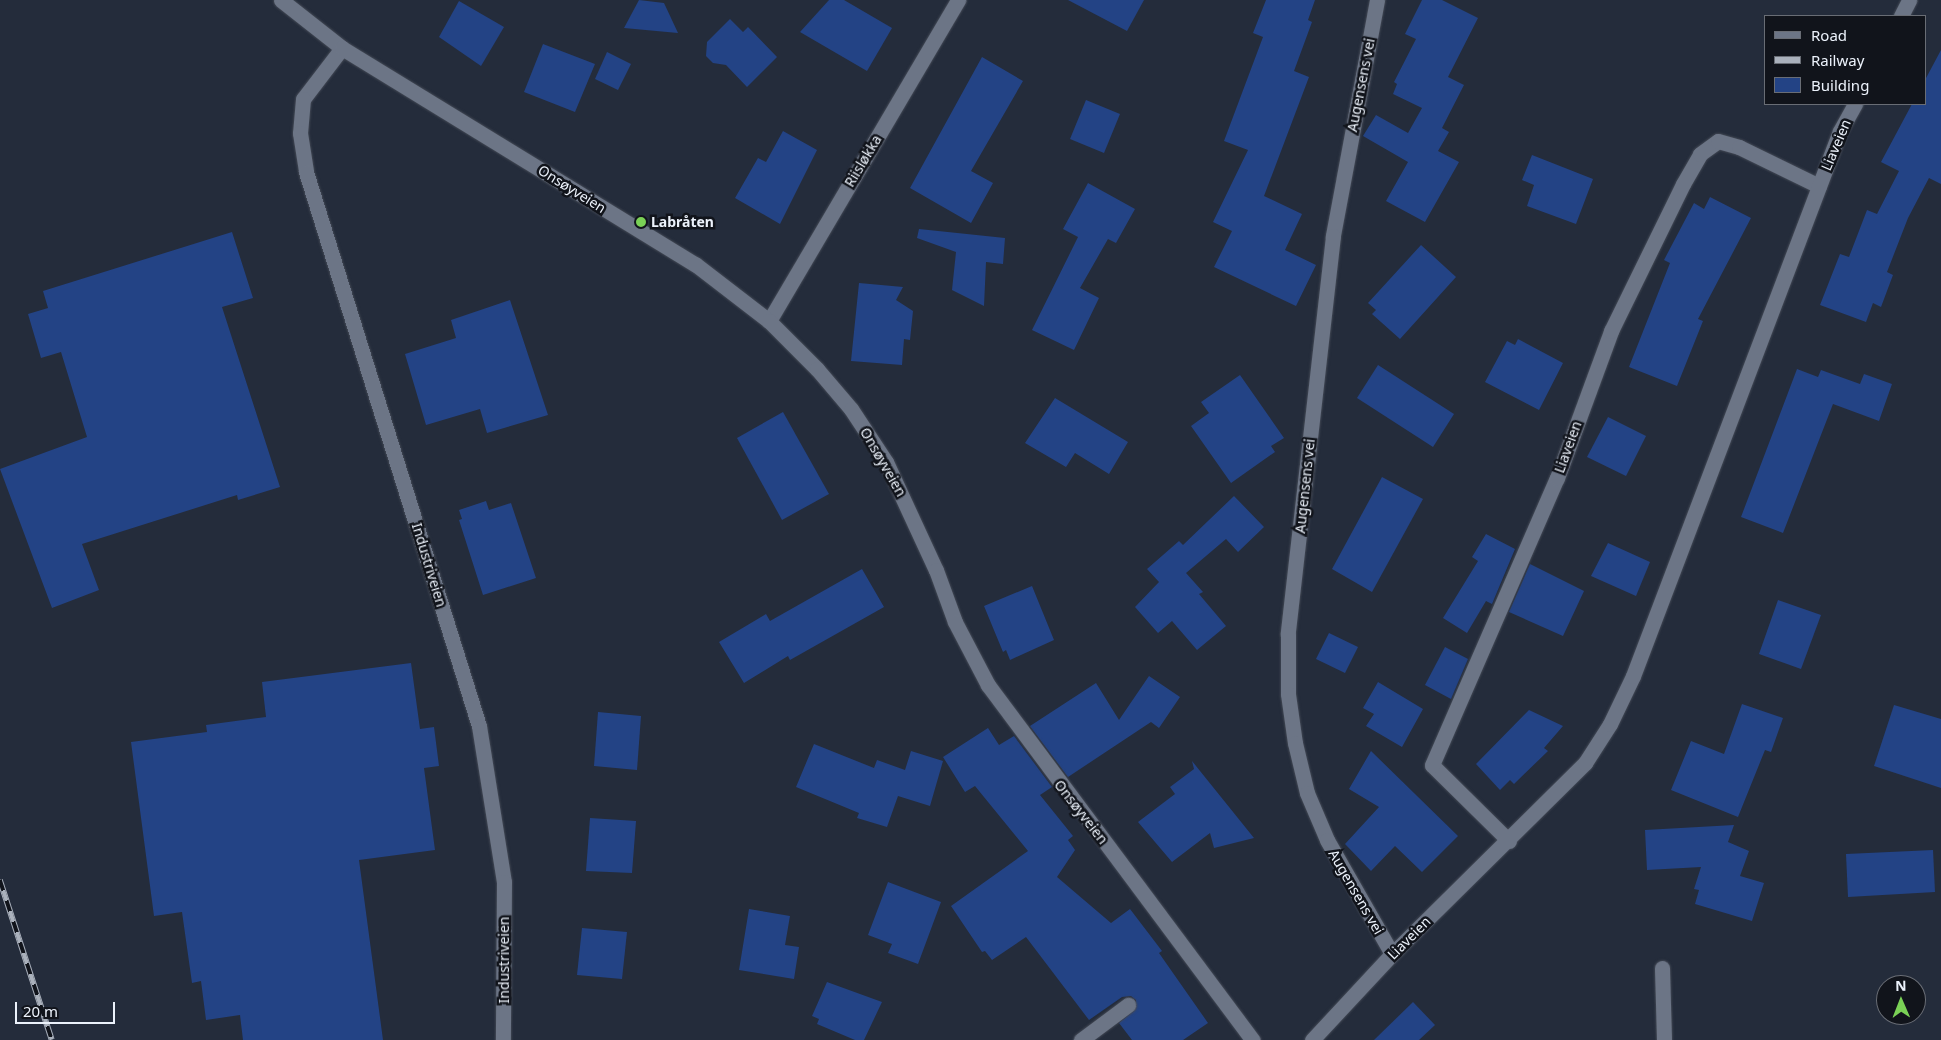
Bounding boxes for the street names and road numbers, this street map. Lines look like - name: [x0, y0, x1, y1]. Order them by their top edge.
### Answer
- street label: Augensens vei: [1344, 37, 1378, 133]
- street label: Liaveien: [1818, 117, 1854, 173]
- street label: Riisløkka: [841, 132, 885, 190]
- street label: Onsøyveien: [535, 162, 609, 216]
- street label: Liaveien: [1551, 419, 1585, 475]
- street label: Onsøyveien: [857, 425, 909, 499]
- street label: Augensens vei: [1292, 438, 1318, 534]
- street label: Industriveien: [408, 521, 450, 609]
- street label: Onsøyveien: [1051, 777, 1111, 847]
- street label: Augensens vei: [1325, 847, 1387, 937]
- street label: Liaveien: [1384, 913, 1434, 963]
- street label: Industriveien: [496, 917, 512, 1003]

